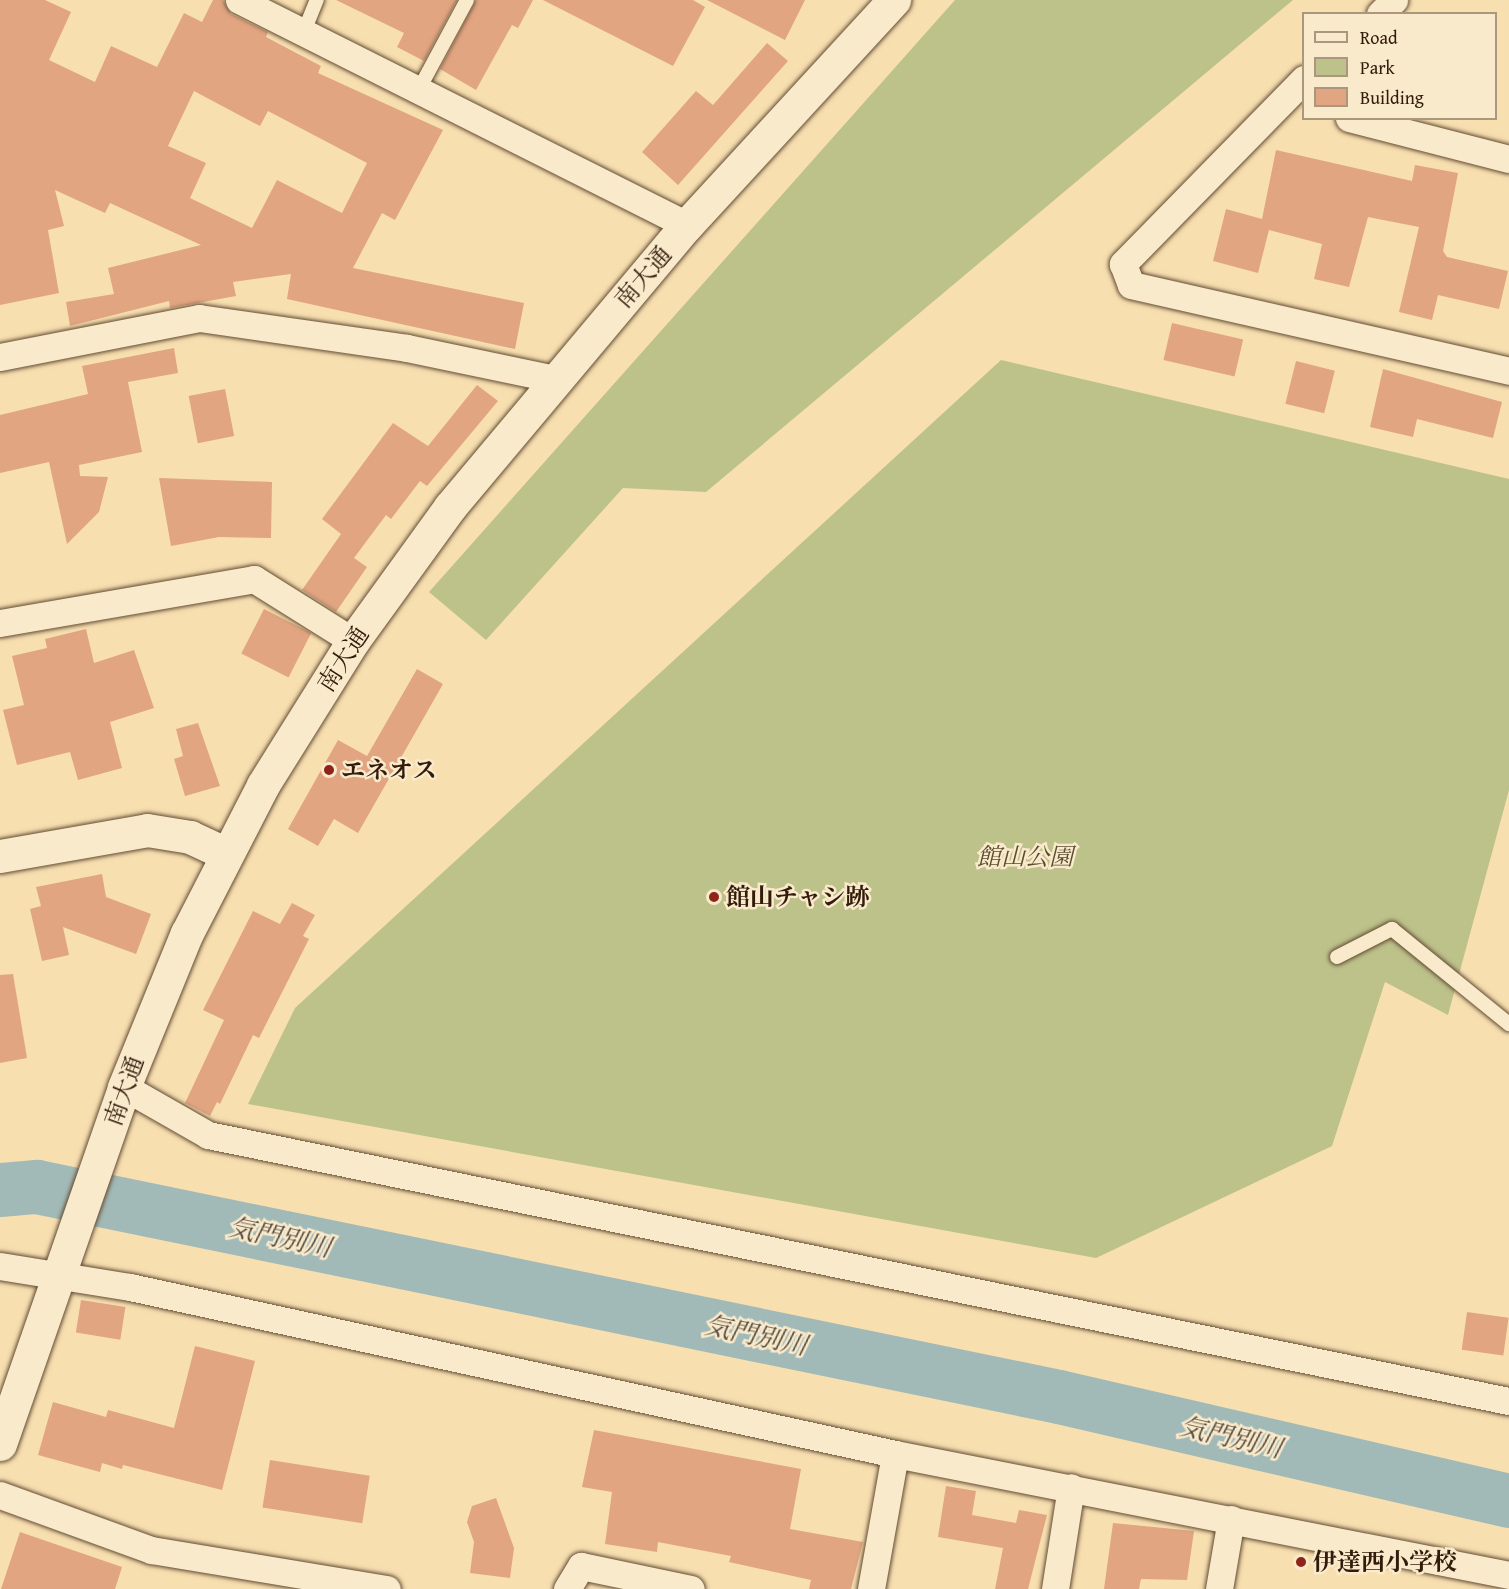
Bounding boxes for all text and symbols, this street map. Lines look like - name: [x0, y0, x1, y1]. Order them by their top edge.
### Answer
- legend: [1302, 12, 1497, 120]
- text: Road: [1360, 24, 1398, 51]
- text: Park: [1360, 54, 1395, 81]
- text: Building: [1360, 84, 1424, 111]
- street label: 南大通: [609, 240, 677, 314]
- street label: 南大通: [311, 621, 375, 697]
- place label: エネオス: [341, 756, 437, 784]
- marker: エネオス: [322, 763, 336, 777]
- park label: 館山公園: [977, 843, 1073, 871]
- place label: 館山チャシ跡: [726, 883, 870, 911]
- marker: 館山チャシ跡: [707, 890, 721, 904]
- street label: 南大通: [98, 1052, 150, 1130]
- water label: 気門別川: [226, 1211, 334, 1263]
- water label: 気門別川: [702, 1309, 810, 1361]
- water label: 気門別川: [1177, 1410, 1285, 1464]
- place label: 伊達西小学校: [1313, 1548, 1457, 1576]
- marker: 伊達西小学校: [1294, 1555, 1308, 1569]

